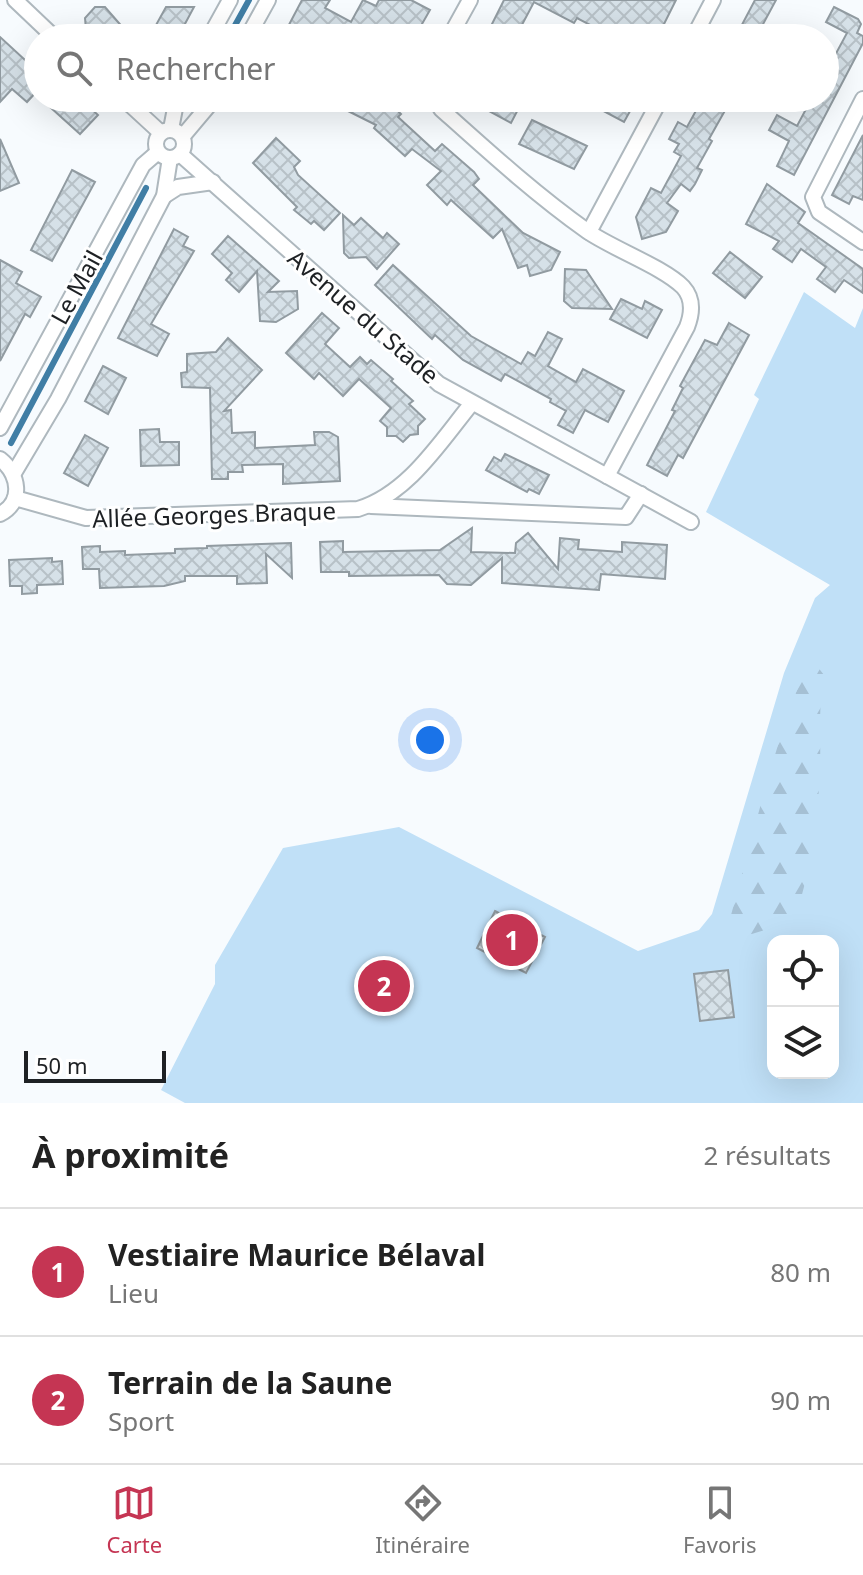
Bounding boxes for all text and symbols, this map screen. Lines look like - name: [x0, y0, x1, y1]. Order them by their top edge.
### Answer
- search box: [24, 24, 839, 112]
- icon: search: [52, 46, 96, 90]
- text: Rechercher: [116, 48, 275, 89]
- street label: Avenue du Stade: [282, 241, 446, 391]
- street label: Le Mail: [42, 244, 110, 330]
- street label: Allée Georges Braque: [92, 493, 336, 535]
- your location: [410, 720, 450, 760]
- pin: 1: [486, 910, 538, 970]
- map controls: [767, 935, 839, 1079]
- button: locate: [767, 935, 839, 1007]
- pin: 2: [358, 956, 410, 1016]
- button: layers: [767, 1007, 839, 1079]
- scale bar: [24, 1047, 166, 1083]
- text: 50 m: [36, 1050, 87, 1080]
- text: À proximité: [32, 1132, 229, 1178]
- text: 2 résultats: [703, 1137, 831, 1173]
- text: Vestiaire Maurice Bélaval: [108, 1234, 485, 1275]
- text: 1: [51, 1254, 65, 1290]
- text: 80 m: [770, 1254, 831, 1290]
- text: Lieu: [108, 1275, 159, 1311]
- text: Terrain de la Saune: [108, 1362, 392, 1403]
- text: 2: [51, 1382, 65, 1418]
- text: 90 m: [770, 1382, 831, 1418]
- text: Sport: [108, 1403, 174, 1439]
- tab: Carte: [106, 1481, 162, 1559]
- tab: Itinéraire: [375, 1481, 470, 1559]
- tab: Favoris: [683, 1481, 757, 1559]

